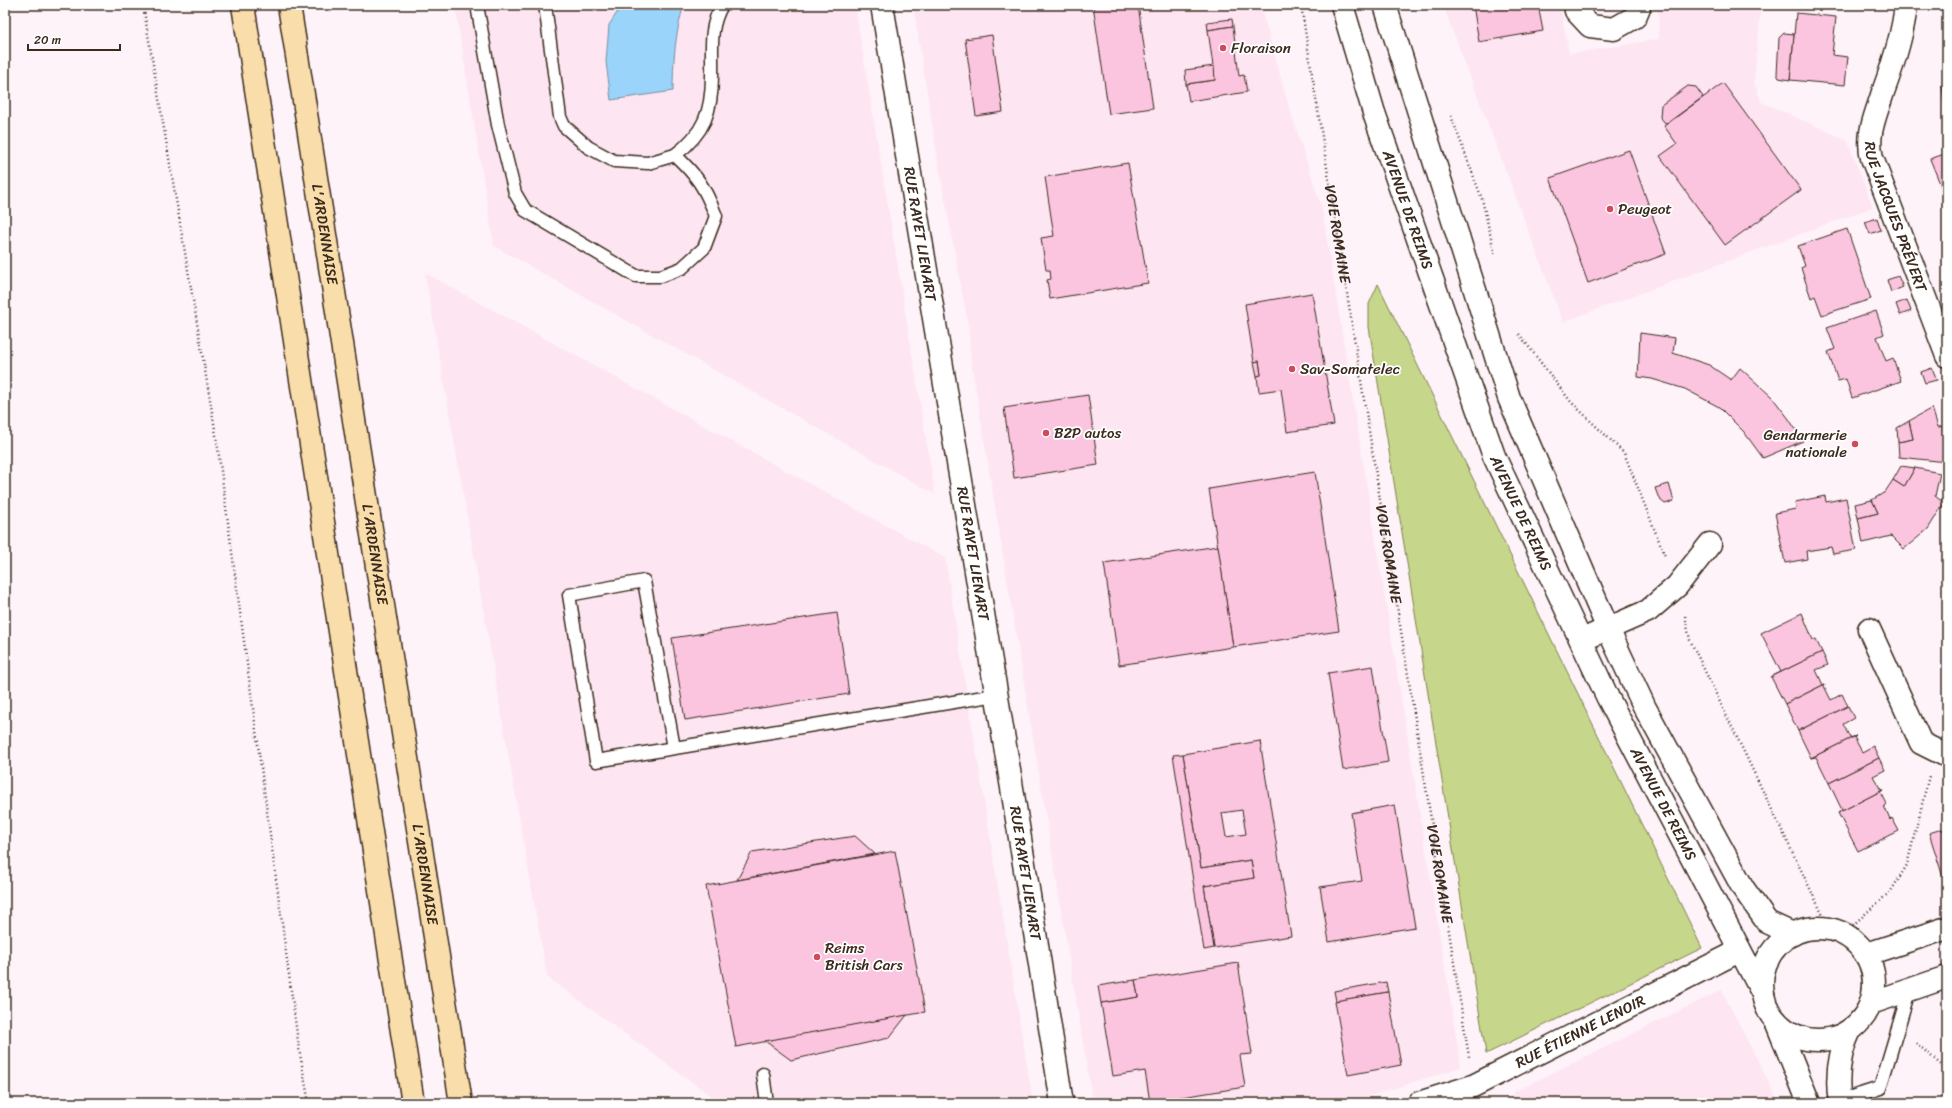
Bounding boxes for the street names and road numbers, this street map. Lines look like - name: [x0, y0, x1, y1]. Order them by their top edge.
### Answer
- street label: RUE JACQUES PRÉVERT: [1857, 141, 1935, 297]
- street label: AVENUE DE REIMS: [1375, 145, 1441, 273]
- street label: RUE RAYET LIENART: [896, 165, 944, 304]
- street label: L'ARDENNAISE: [304, 182, 346, 288]
- street label: VOIE ROMAINE: [1317, 183, 1359, 287]
- street label: AVENUE DE REIMS: [1482, 450, 1559, 575]
- street label: RUE RAYET LIENART: [949, 484, 997, 624]
- street label: L'ARDENNAISE: [354, 502, 396, 608]
- street label: VOIE ROMAINE: [1368, 503, 1410, 607]
- street label: AVENUE DE REIMS: [1622, 742, 1704, 865]
- street label: RUE RAYET LIENART: [1002, 804, 1049, 943]
- street label: L'ARDENNAISE: [404, 822, 446, 928]
- street label: VOIE ROMAINE: [1419, 823, 1461, 927]
- street label: RUE ÉTIENNE LENOIR: [1511, 988, 1650, 1075]

